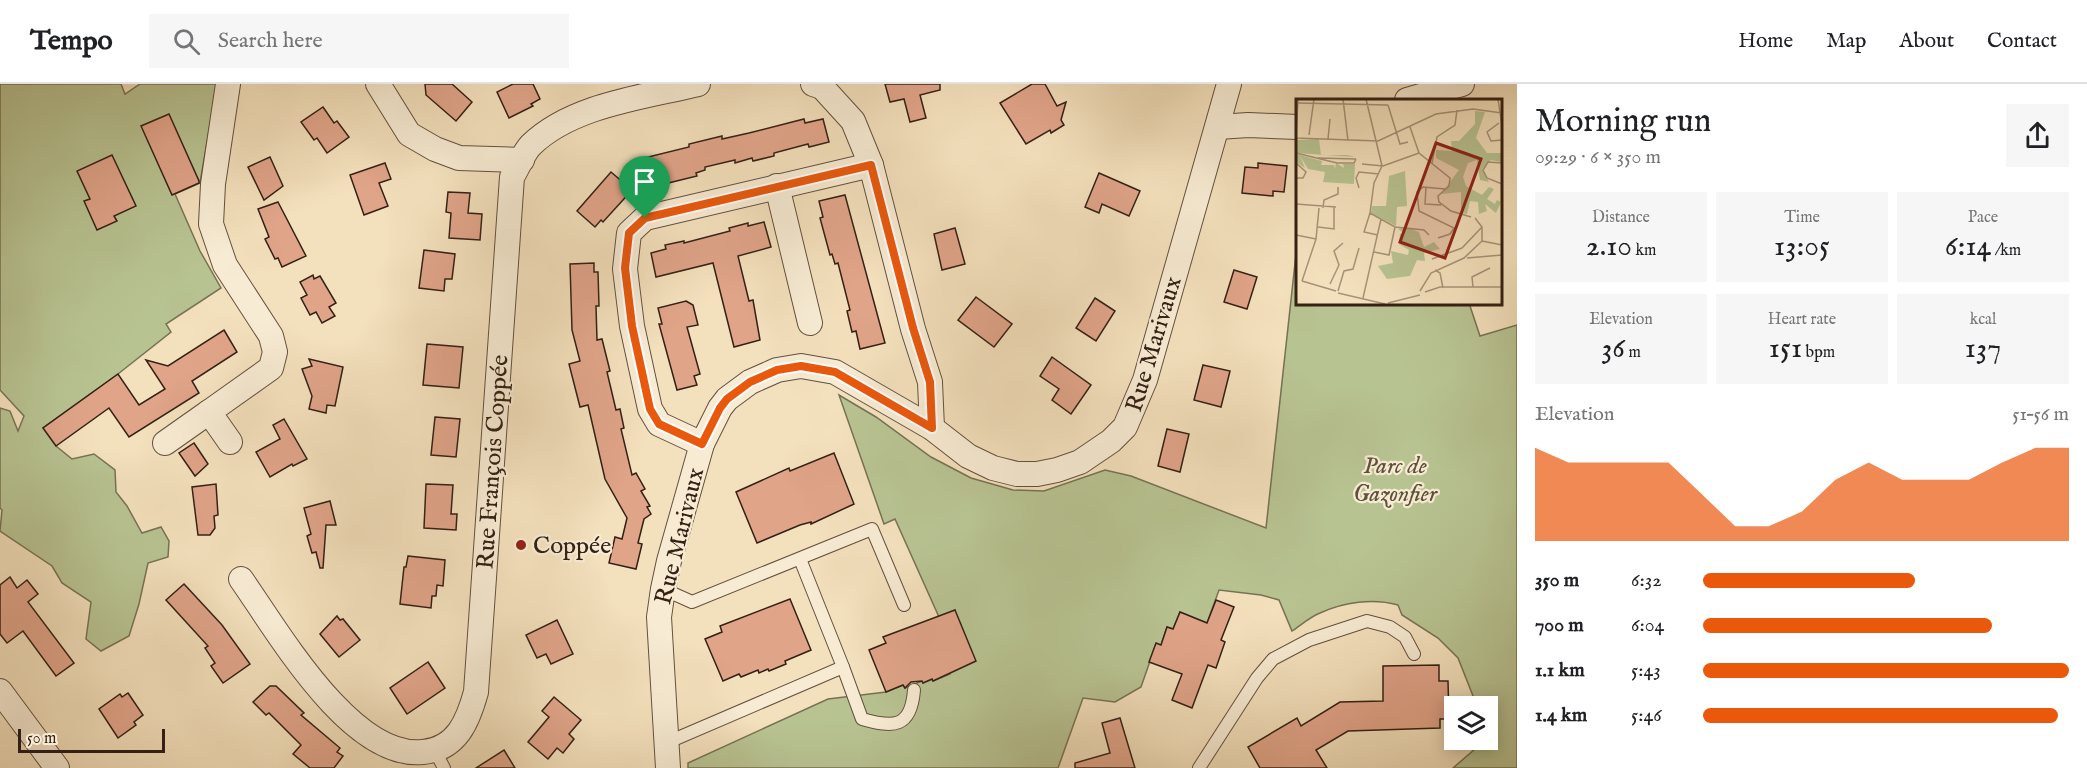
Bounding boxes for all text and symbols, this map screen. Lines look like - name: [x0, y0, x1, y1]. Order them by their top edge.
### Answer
- search box: [149, 14, 569, 68]
- text: Tempo: [30, 24, 113, 59]
- icon: search: [170, 25, 203, 58]
- text: Search here: [218, 27, 323, 55]
- text: Home: [1738, 28, 1793, 55]
- text: Map: [1826, 28, 1866, 55]
- text: About: [1899, 28, 1954, 55]
- text: Contact: [1987, 28, 2057, 55]
- inset map: [1296, 99, 1502, 304]
- text: Morning run: [1535, 101, 1711, 143]
- button: share: [2006, 104, 2069, 167]
- text: 09:29 · 6 × 350 m: [1535, 145, 1661, 170]
- pin: [619, 156, 670, 218]
- icon: arrive: [628, 165, 661, 198]
- text: Distance: [1592, 208, 1650, 228]
- text: Time: [1784, 208, 1820, 228]
- text: Pace: [1968, 208, 1998, 228]
- text: 2.10: [1586, 228, 1632, 266]
- text: 13:05: [1774, 228, 1830, 266]
- text: 6:14: [1945, 228, 1991, 266]
- text: km: [1632, 241, 1656, 261]
- text: /km: [1991, 241, 2021, 261]
- street label: Rue Marivaux: [1119, 273, 1190, 416]
- text: Elevation: [1589, 310, 1653, 330]
- text: Heart rate: [1768, 310, 1836, 330]
- text: kcal: [1970, 310, 1996, 330]
- text: 36: [1601, 330, 1625, 368]
- text: 151: [1769, 330, 1802, 368]
- text: 137: [1965, 330, 2001, 368]
- text: m: [1625, 343, 1641, 363]
- text: bpm: [1802, 343, 1835, 363]
- street label: Rue François Coppée: [471, 354, 516, 570]
- text: Elevation: [1535, 402, 1614, 427]
- text: 51–56 m: [2012, 402, 2069, 427]
- park label: Parc de Gazonfier: [1353, 451, 1439, 510]
- street label: Rue Marivaux: [648, 464, 712, 608]
- place label: Coppée: [533, 531, 611, 562]
- marker: Coppée: [514, 538, 528, 552]
- text: 350 m: [1535, 568, 1579, 593]
- text: 6:32: [1631, 568, 1662, 593]
- text: 700 m: [1535, 613, 1584, 638]
- text: 6:04: [1631, 613, 1664, 638]
- text: 1.1 km: [1535, 658, 1585, 683]
- text: 5:43: [1631, 658, 1661, 683]
- map controls: [1444, 696, 1498, 750]
- button: layers: [1444, 696, 1498, 750]
- text: 1.4 km: [1535, 703, 1587, 728]
- text: 5:46: [1631, 703, 1662, 728]
- scale bar: [18, 726, 165, 754]
- text: 50 m: [27, 729, 56, 749]

